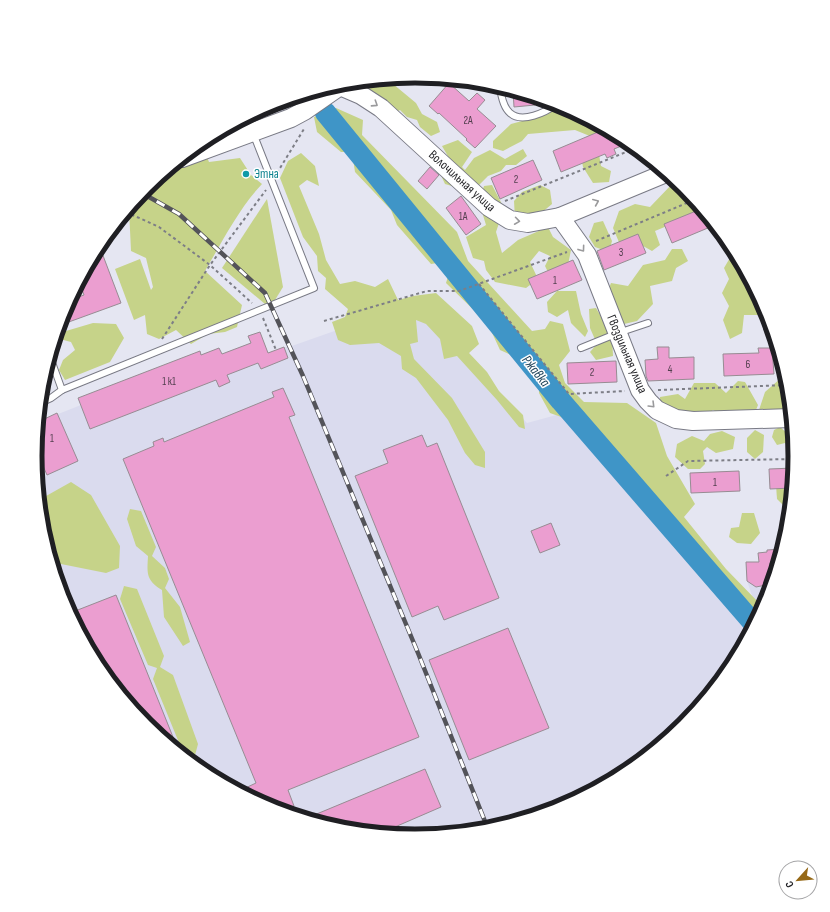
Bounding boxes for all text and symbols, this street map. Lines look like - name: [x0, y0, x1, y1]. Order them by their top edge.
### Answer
- one-way arrow: [371, 99, 378, 107]
- house number: 2А: [463, 114, 473, 127]
- street label: Волочильная улица: [425, 147, 499, 215]
- place label: Этна: [254, 166, 279, 182]
- marker: Этна: [241, 169, 251, 179]
- house number: 2: [514, 173, 519, 186]
- one-way arrow: [591, 199, 599, 207]
- house number: 1А: [459, 210, 468, 223]
- one-way arrow: [514, 216, 520, 225]
- one-way arrow: [578, 244, 585, 251]
- house number: 3: [619, 246, 624, 259]
- house number: 1: [553, 274, 557, 287]
- street label: Гвоздильная улица: [603, 312, 651, 396]
- water label: Ржавка: [518, 352, 554, 390]
- house number: 6: [746, 358, 751, 371]
- house number: 4: [668, 363, 673, 376]
- house number: 2: [590, 366, 595, 379]
- house number: 1 к1: [162, 375, 176, 388]
- one-way arrow: [647, 400, 655, 408]
- house number: 1: [50, 432, 54, 445]
- house number: 1: [713, 476, 717, 489]
- north arrow: [778, 860, 818, 900]
- text: С: [782, 879, 797, 890]

